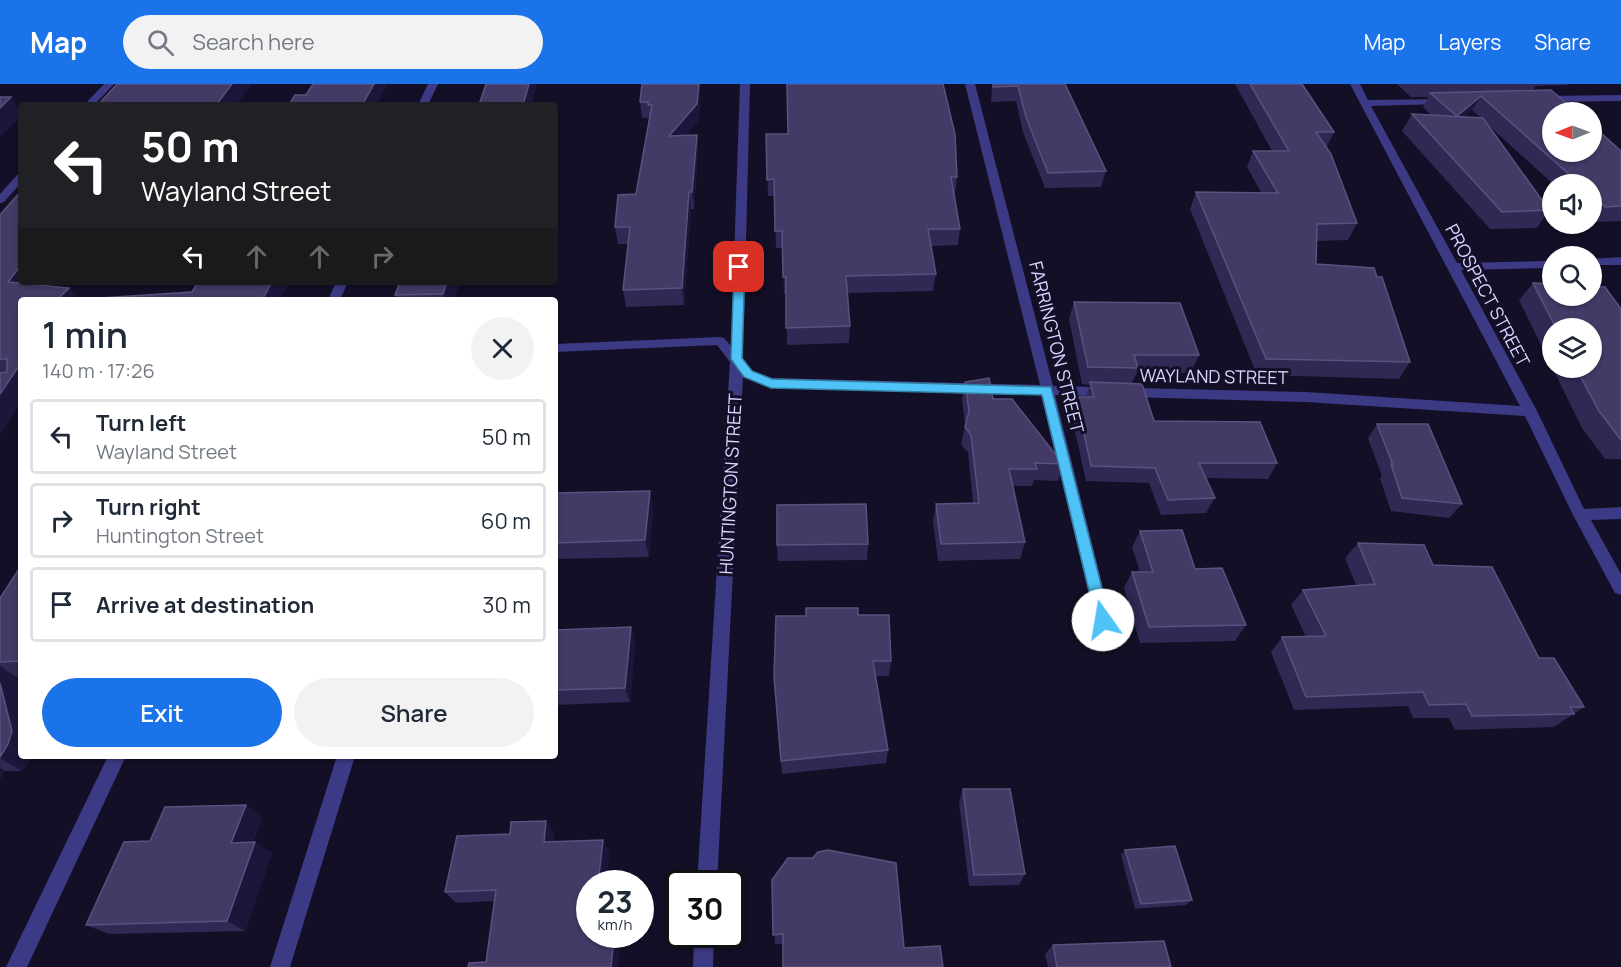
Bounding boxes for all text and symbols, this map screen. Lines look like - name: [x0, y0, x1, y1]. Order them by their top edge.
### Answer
- search box: [123, 15, 543, 69]
- text: Map: [30, 23, 87, 61]
- icon: search: [144, 26, 177, 59]
- text: Search here: [192, 27, 315, 57]
- text: Map: [1364, 28, 1405, 56]
- text: Layers: [1438, 28, 1501, 56]
- text: Share: [1534, 28, 1591, 56]
- north arrow: [1542, 102, 1602, 162]
- map controls: [1542, 102, 1602, 378]
- text: 50 m: [141, 117, 239, 175]
- icon: left: [42, 126, 120, 204]
- text: Wayland Street: [141, 172, 331, 209]
- button: sound: [1542, 174, 1602, 234]
- street label: PROSPECT STREET: [1440, 220, 1536, 371]
- icon: left: [177, 240, 210, 273]
- icon: ahead: [240, 240, 273, 273]
- icon: ahead: [303, 240, 336, 273]
- icon: right: [366, 240, 399, 273]
- pin: [713, 241, 764, 292]
- button: search: [1542, 246, 1602, 306]
- icon: arrive: [722, 250, 755, 283]
- street label: FARRINGTON STREET: [1024, 259, 1090, 436]
- text: 1 min: [42, 310, 128, 359]
- button: close: [471, 317, 534, 380]
- button: layers: [1542, 318, 1602, 378]
- text: 140 m · 17:26: [42, 357, 155, 384]
- street label: WAYLAND STREET: [1139, 363, 1289, 389]
- street label: HUNTINGTON STREET: [713, 393, 747, 575]
- text: Turn left: [96, 408, 186, 438]
- icon: left: [45, 420, 78, 453]
- text: 50 m: [482, 422, 531, 452]
- text: Wayland Street: [96, 438, 237, 465]
- text: Turn right: [96, 492, 201, 522]
- icon: right: [45, 504, 78, 537]
- text: 60 m: [481, 506, 531, 536]
- text: Huntington Street: [96, 522, 264, 549]
- icon: arrive: [45, 588, 78, 621]
- position arrow: [1071, 588, 1135, 652]
- text: Arrive at destination: [96, 590, 314, 620]
- text: 30 m: [482, 590, 531, 620]
- button: Exit: [42, 678, 282, 747]
- button: Share: [294, 678, 534, 747]
- speed limit sign: 30: [666, 870, 744, 948]
- text: 23: [597, 881, 633, 922]
- text: km/h: [598, 914, 632, 935]

